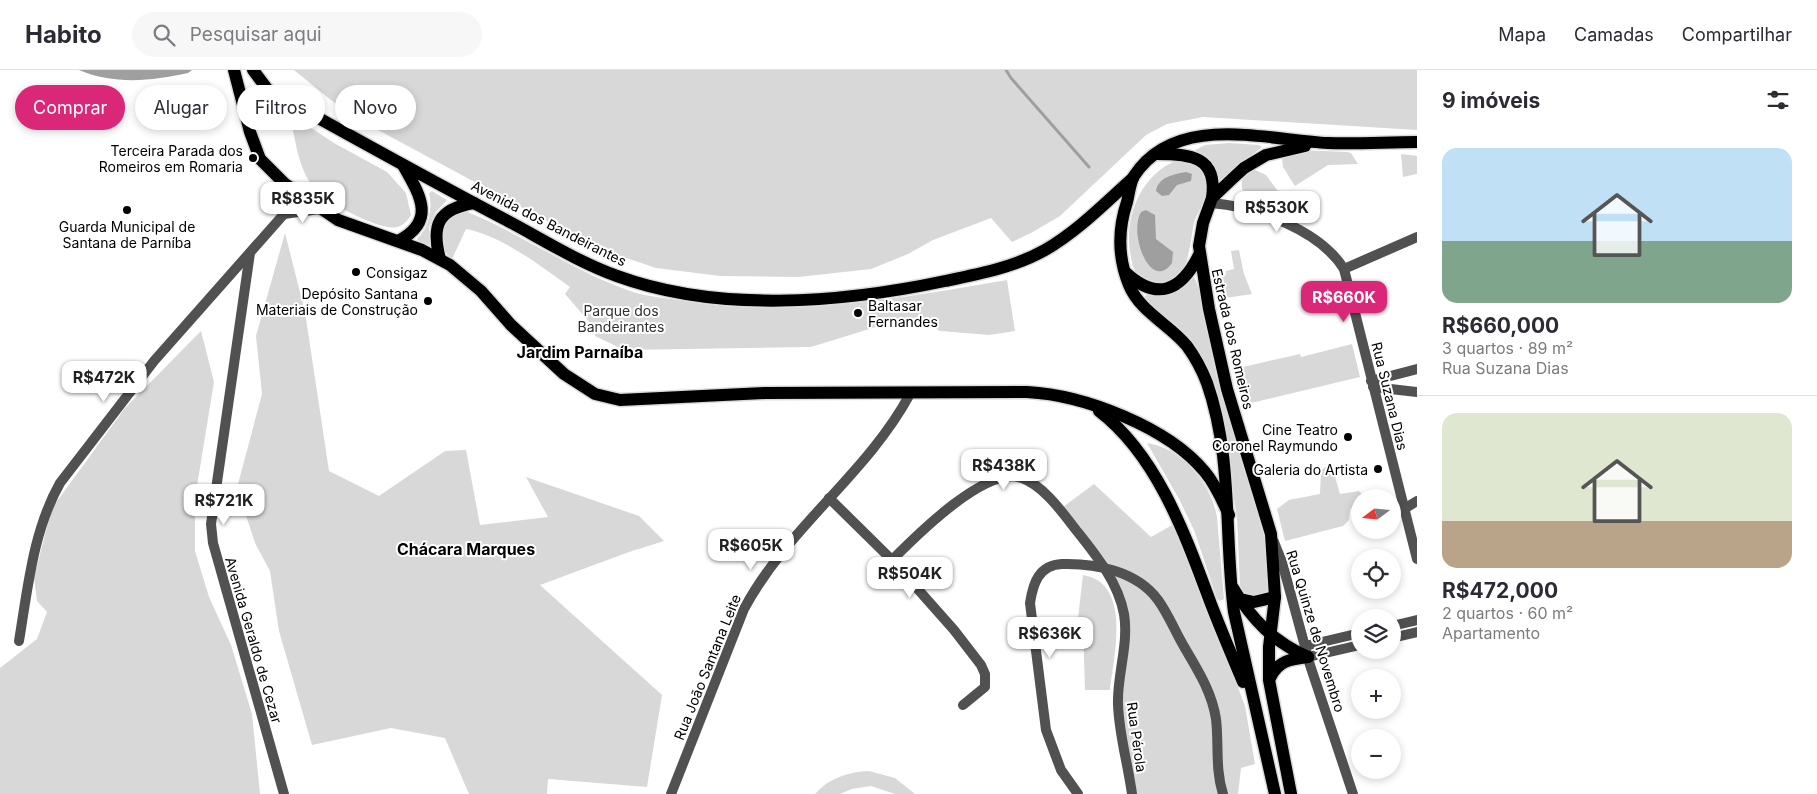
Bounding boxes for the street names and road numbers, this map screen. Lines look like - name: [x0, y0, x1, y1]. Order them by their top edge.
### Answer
- street label: Avenida dos Bandeirantes: [469, 176, 629, 270]
- street label: Estrada dos Romeiros: [1209, 267, 1257, 411]
- street label: Rua Suzana Dias: [1368, 340, 1412, 452]
- street label: Rua Quinze de Novembro: [1283, 548, 1349, 714]
- street label: Avenida Geraldo de Cezar: [222, 555, 286, 725]
- street label: Rua João Santana Leite: [670, 592, 744, 742]
- street label: Rua Pérola: [1124, 701, 1150, 773]

